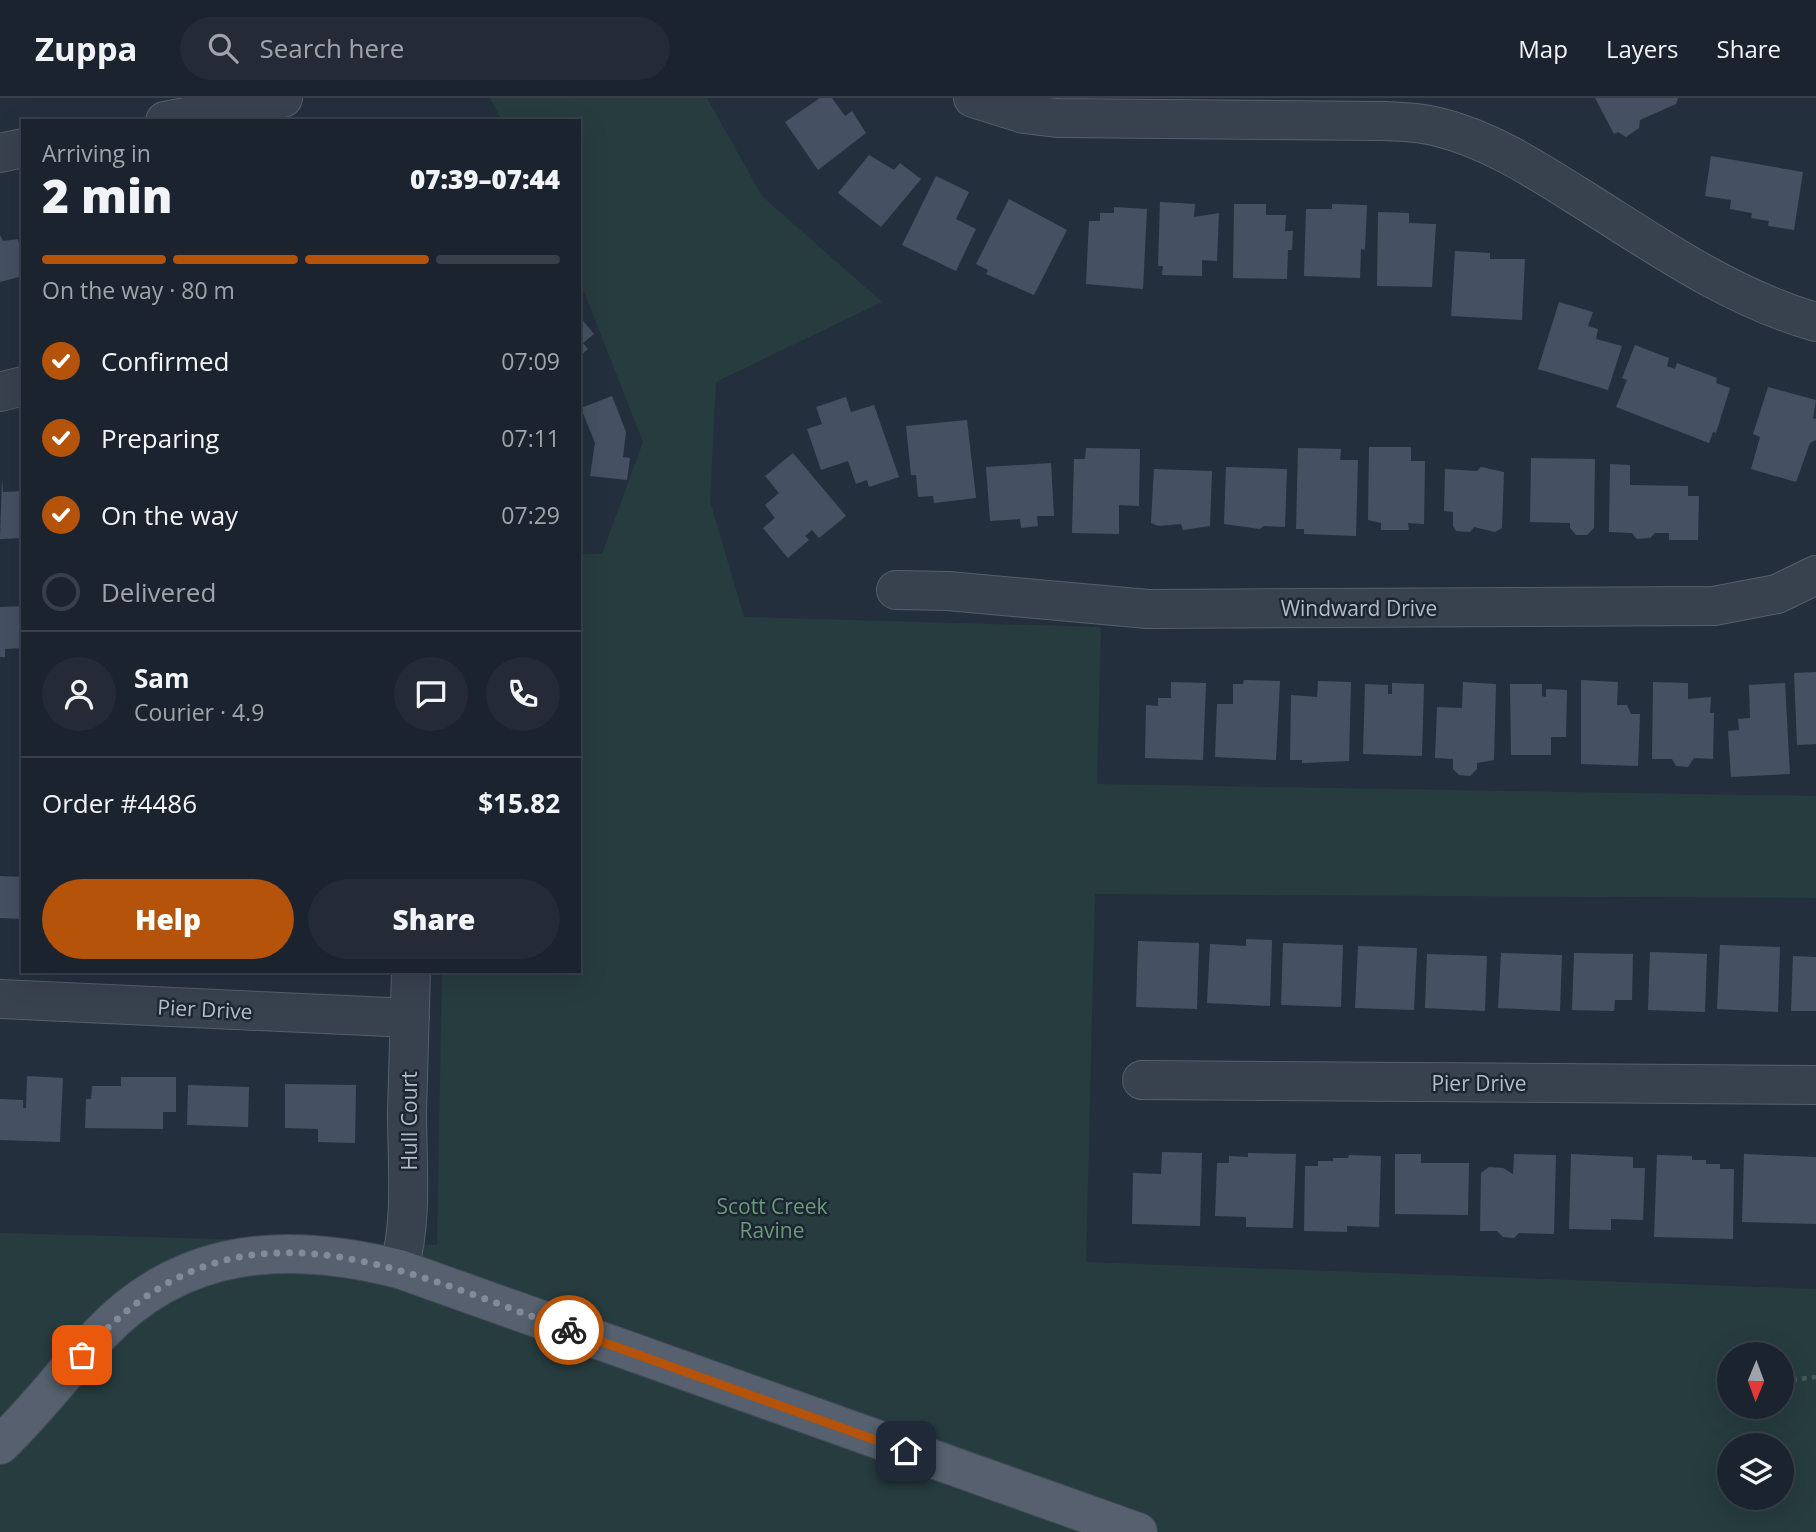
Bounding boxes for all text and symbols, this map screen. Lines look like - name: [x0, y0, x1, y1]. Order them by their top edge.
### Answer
- search box: [180, 17, 670, 80]
- text: Zuppa: [35, 26, 138, 71]
- icon: search: [204, 29, 242, 67]
- text: Search here: [260, 30, 404, 66]
- text: Map: [1518, 32, 1568, 65]
- text: Layers: [1606, 32, 1679, 65]
- text: Share: [1717, 32, 1781, 65]
- text: Arriving in: [42, 137, 151, 169]
- text: 07:39–07:44: [410, 161, 560, 197]
- text: 2 min: [42, 164, 173, 226]
- text: On the way · 80 m: [42, 274, 235, 306]
- icon: check: [42, 342, 80, 380]
- text: Confirmed: [101, 343, 229, 379]
- text: 07:09: [501, 345, 560, 377]
- icon: check: [42, 419, 80, 457]
- text: Preparing: [101, 420, 219, 456]
- text: 07:11: [501, 422, 560, 454]
- icon: check: [42, 496, 80, 534]
- text: On the way: [101, 497, 238, 533]
- text: 07:29: [501, 499, 560, 531]
- text: Delivered: [101, 574, 216, 610]
- street label: Windward Drive: [1281, 594, 1437, 622]
- button: person: [42, 657, 116, 731]
- button: chat: [394, 657, 468, 731]
- button: phone: [486, 657, 560, 731]
- text: Sam: [134, 660, 190, 696]
- text: Courier · 4.9: [134, 696, 264, 728]
- text: Order #4486: [42, 785, 197, 821]
- text: $15.82: [478, 785, 560, 821]
- button: Help: [42, 879, 294, 959]
- button: Share: [308, 879, 560, 959]
- street label: Pier Drive: [157, 993, 253, 1025]
- street label: Pier Drive: [1431, 1069, 1527, 1097]
- street label: Hull Court: [395, 1071, 423, 1171]
- park label: Scott Creek Ravine: [716, 1192, 828, 1244]
- courier: [534, 1295, 604, 1365]
- icon: bike: [550, 1311, 588, 1349]
- pin: [52, 1325, 112, 1385]
- icon: bag: [63, 1336, 101, 1374]
- north arrow: [1717, 1342, 1794, 1419]
- map controls: [1717, 1342, 1794, 1510]
- pin: [876, 1421, 936, 1481]
- icon: home: [887, 1432, 925, 1470]
- button: layers: [1717, 1433, 1794, 1510]

